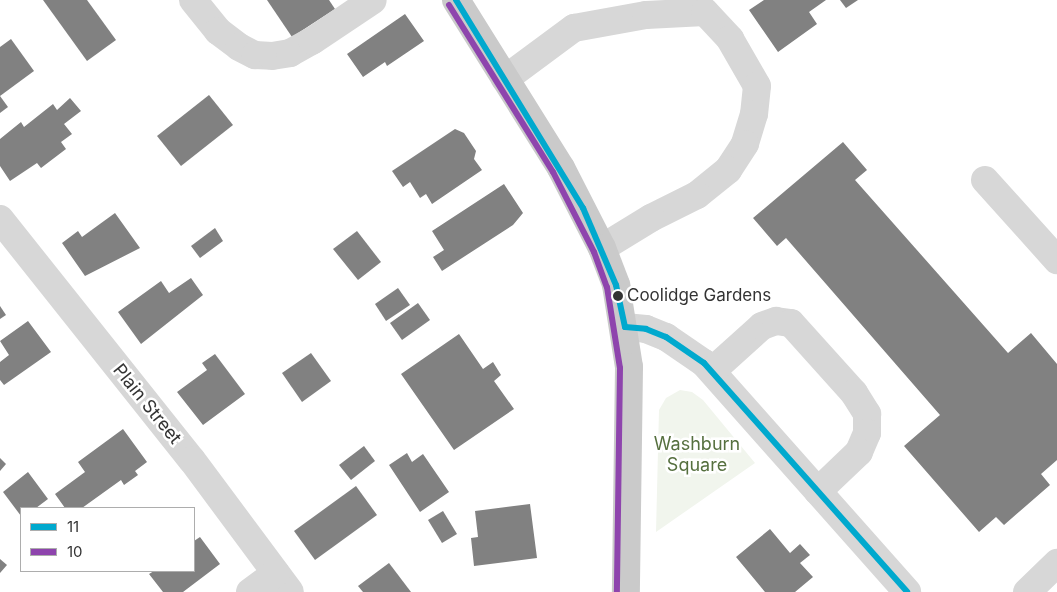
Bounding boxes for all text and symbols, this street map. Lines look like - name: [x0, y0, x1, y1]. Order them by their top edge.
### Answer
- place label: Coolidge Gardens: [627, 286, 771, 306]
- marker: Coolidge Gardens: [613, 291, 623, 301]
- street label: Plain Street: [108, 360, 186, 448]
- park label: Washburn Square: [654, 434, 740, 476]
- legend: [20, 507, 195, 572]
- text: 11: [67, 517, 79, 536]
- text: 10: [67, 542, 83, 561]

